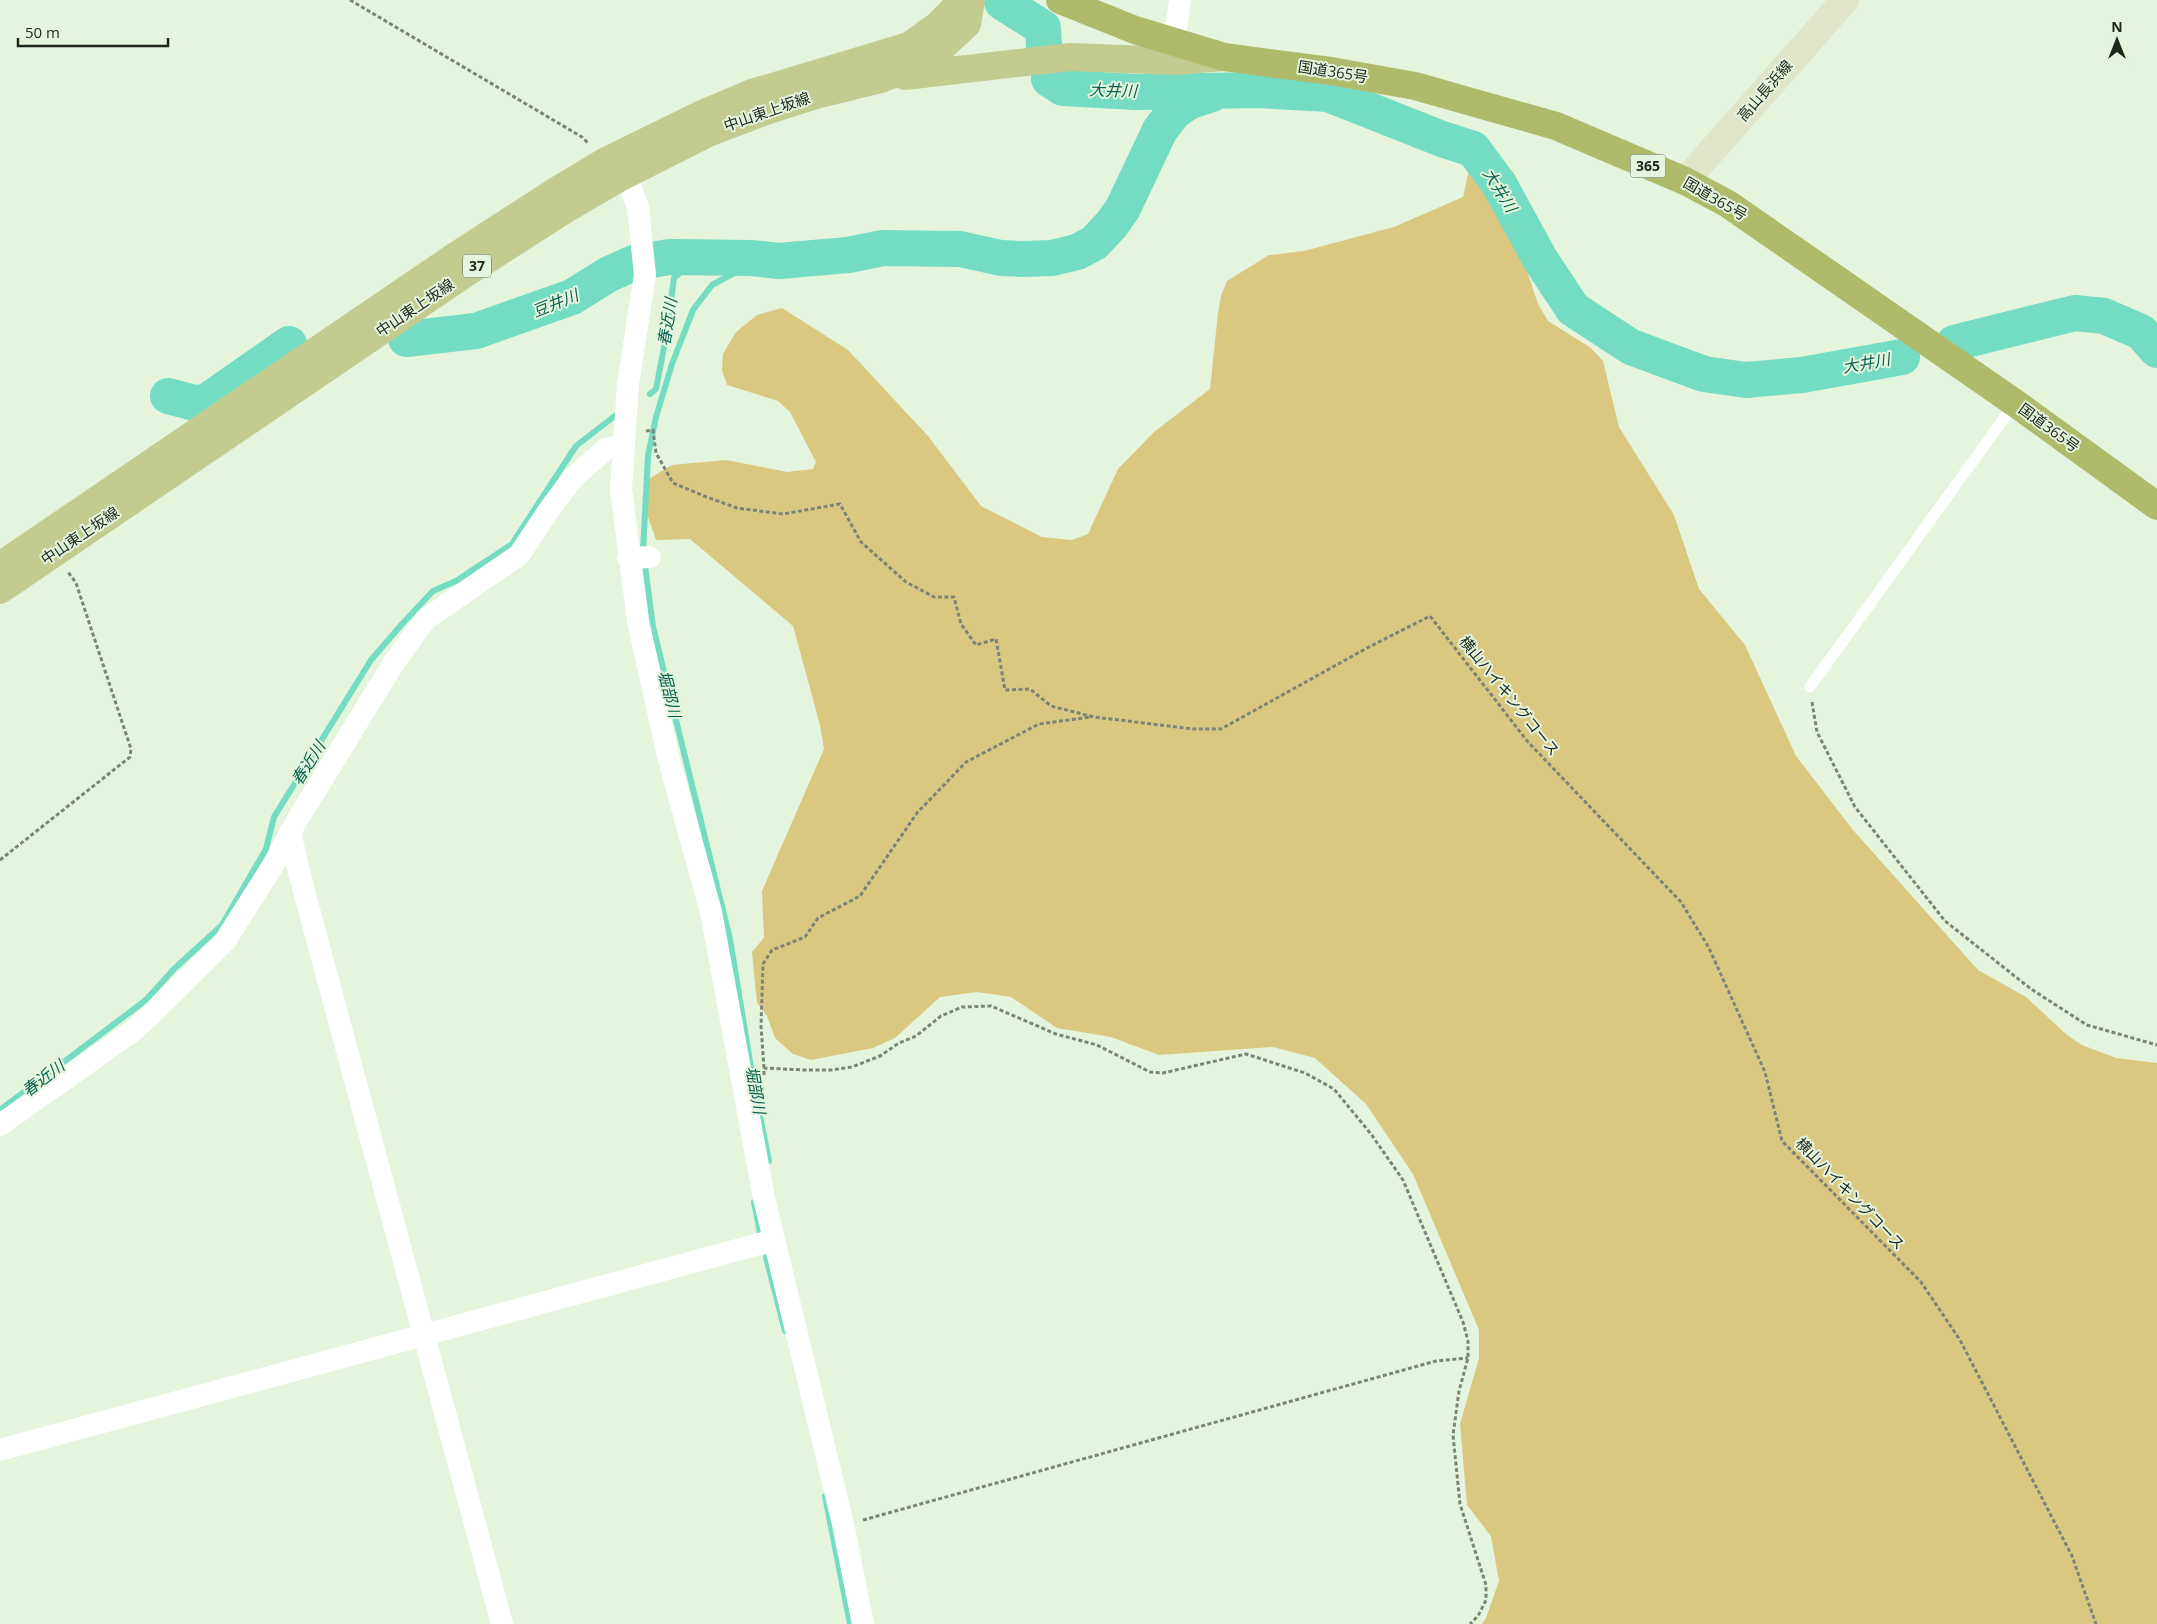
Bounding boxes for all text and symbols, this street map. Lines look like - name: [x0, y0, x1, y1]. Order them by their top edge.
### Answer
- scale bar: [18, 15, 168, 47]
- north arrow: [2092, 15, 2142, 65]
- text: N: [2111, 17, 2123, 36]
- text: 50 m: [25, 22, 60, 42]
- street label: 高山長浜線: [1732, 55, 1796, 125]
- street label: 国道365号: [1297, 56, 1370, 86]
- water label: 大井川: [1089, 78, 1139, 102]
- street label: 中山東上坂線: [721, 87, 812, 135]
- road number: 365: [1630, 154, 1666, 178]
- water label: 大井川: [1478, 164, 1523, 218]
- street label: 国道365号: [1680, 172, 1751, 224]
- road number: 37: [463, 255, 491, 278]
- street label: 中山東上坂線: [372, 274, 457, 341]
- water label: 豆井川: [529, 283, 583, 322]
- water label: 春近川: [652, 295, 682, 347]
- water label: 大井川: [1840, 348, 1894, 378]
- street label: 国道365号: [2015, 398, 2084, 456]
- street label: 中山東上坂線: [37, 502, 122, 569]
- street label: 横山ハイキングコース: [1455, 631, 1564, 759]
- water label: 堀部川: [654, 668, 687, 722]
- water label: 春近川: [286, 735, 331, 789]
- water label: 春近川: [17, 1054, 70, 1101]
- water label: 堀部川: [741, 1064, 771, 1118]
- street label: 横山ハイキングコース: [1792, 1133, 1909, 1254]

